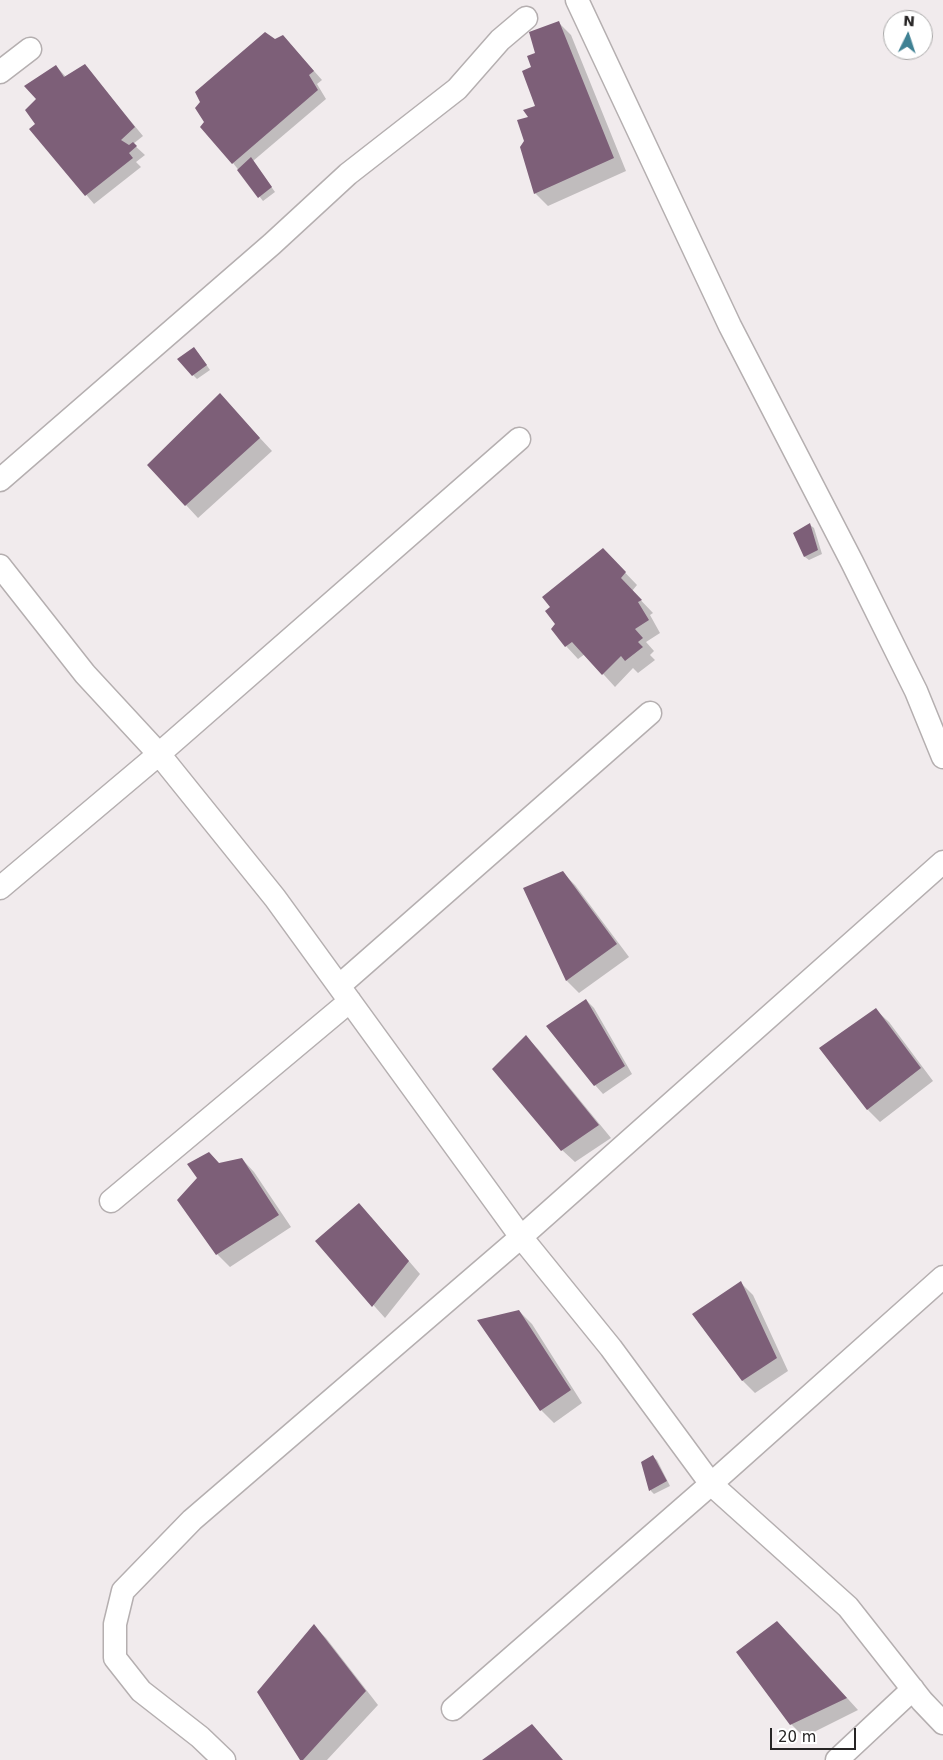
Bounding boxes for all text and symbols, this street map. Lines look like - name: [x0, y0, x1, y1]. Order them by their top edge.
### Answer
- north arrow: [883, 10, 933, 60]
- text: N: [903, 13, 915, 29]
- scale bar: [773, 1718, 859, 1750]
- text: 20 m: [778, 1728, 816, 1746]

